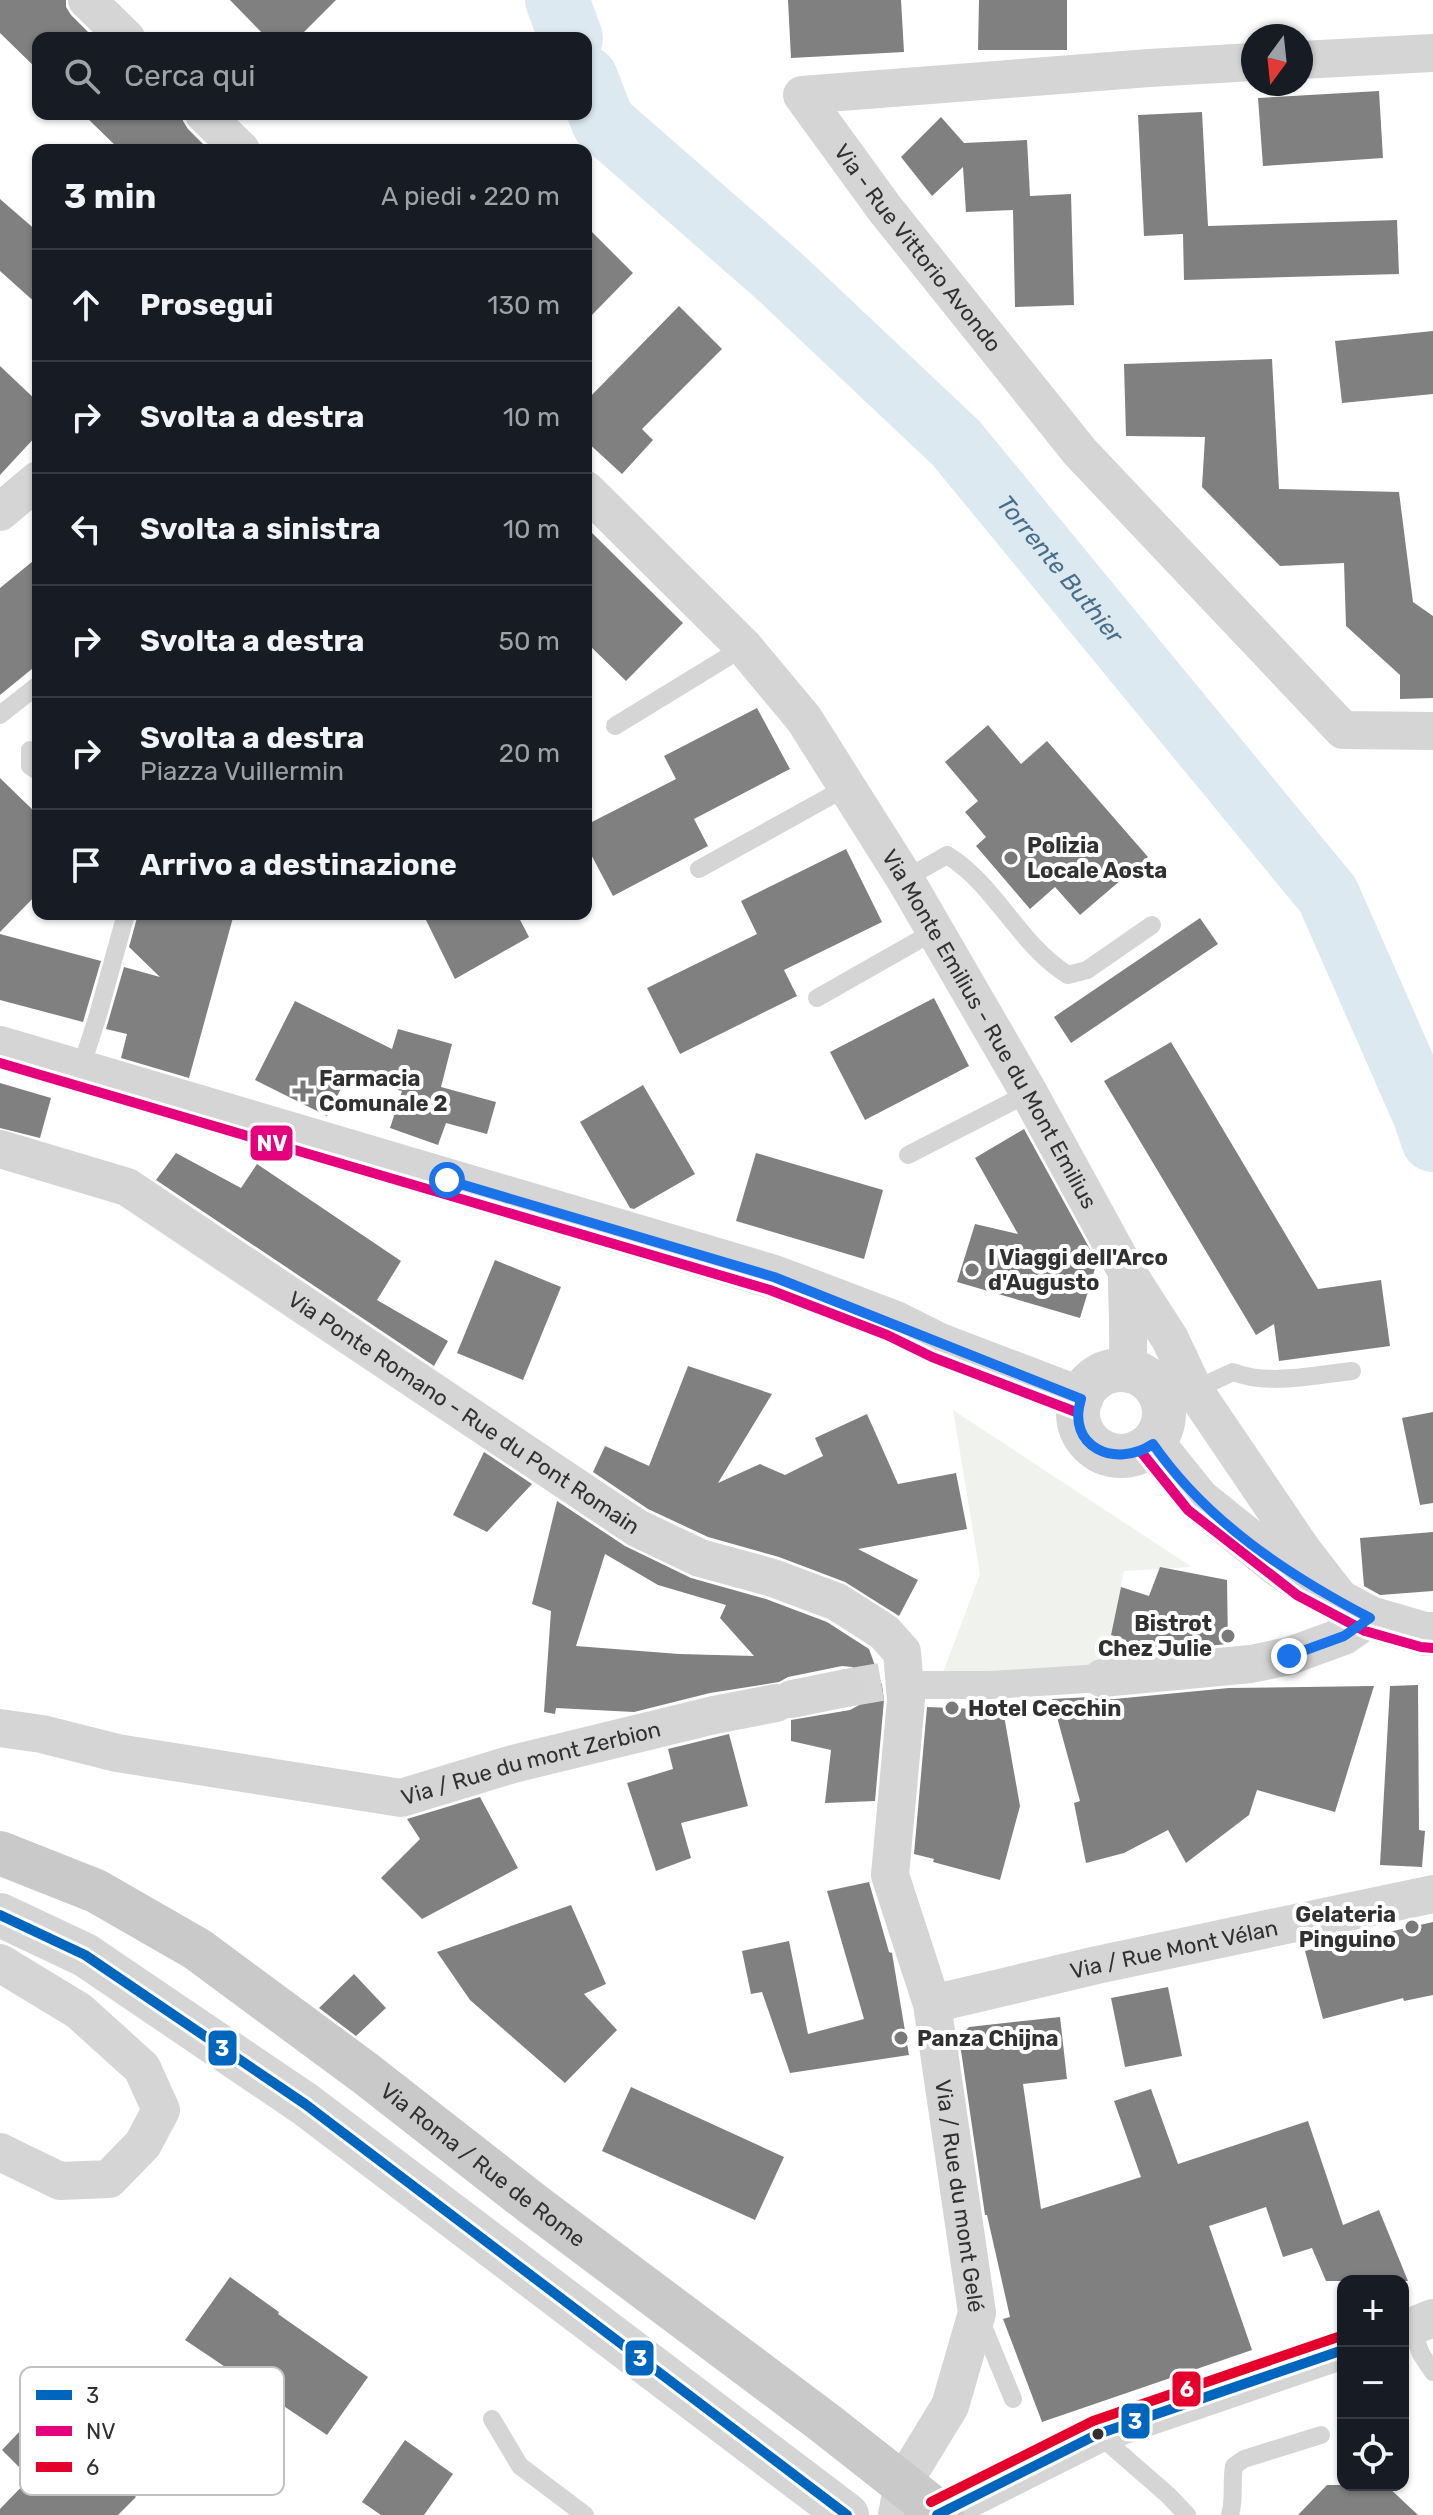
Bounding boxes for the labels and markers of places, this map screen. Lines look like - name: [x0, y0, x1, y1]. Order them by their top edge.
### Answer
- place label: Polizia Locale Aosta: [1027, 832, 1167, 884]
- marker: Polizia Locale Aosta: [1002, 849, 1020, 867]
- place label: Farmacia Comunale 2: [319, 1065, 448, 1117]
- marker: Farmacia Comunale 2: [294, 1082, 312, 1100]
- place label: I Viaggi dell'Arco d'Augusto: [988, 1244, 1168, 1296]
- marker: I Viaggi dell'Arco d'Augusto: [963, 1261, 981, 1279]
- place label: Bistrot Chez Julie: [1098, 1610, 1212, 1662]
- marker: Bistrot Chez Julie: [1219, 1627, 1237, 1645]
- place label: Hotel Cecchin: [968, 1695, 1121, 1722]
- marker: Hotel Cecchin: [943, 1699, 961, 1717]
- place label: Gelateria Pinguino: [1295, 1901, 1396, 1953]
- marker: Gelateria Pinguino: [1403, 1918, 1421, 1936]
- place label: Panza Chijna: [917, 2025, 1058, 2052]
- marker: Panza Chijna: [892, 2029, 910, 2047]
- unlabelled marker: [1090, 2426, 1106, 2442]

